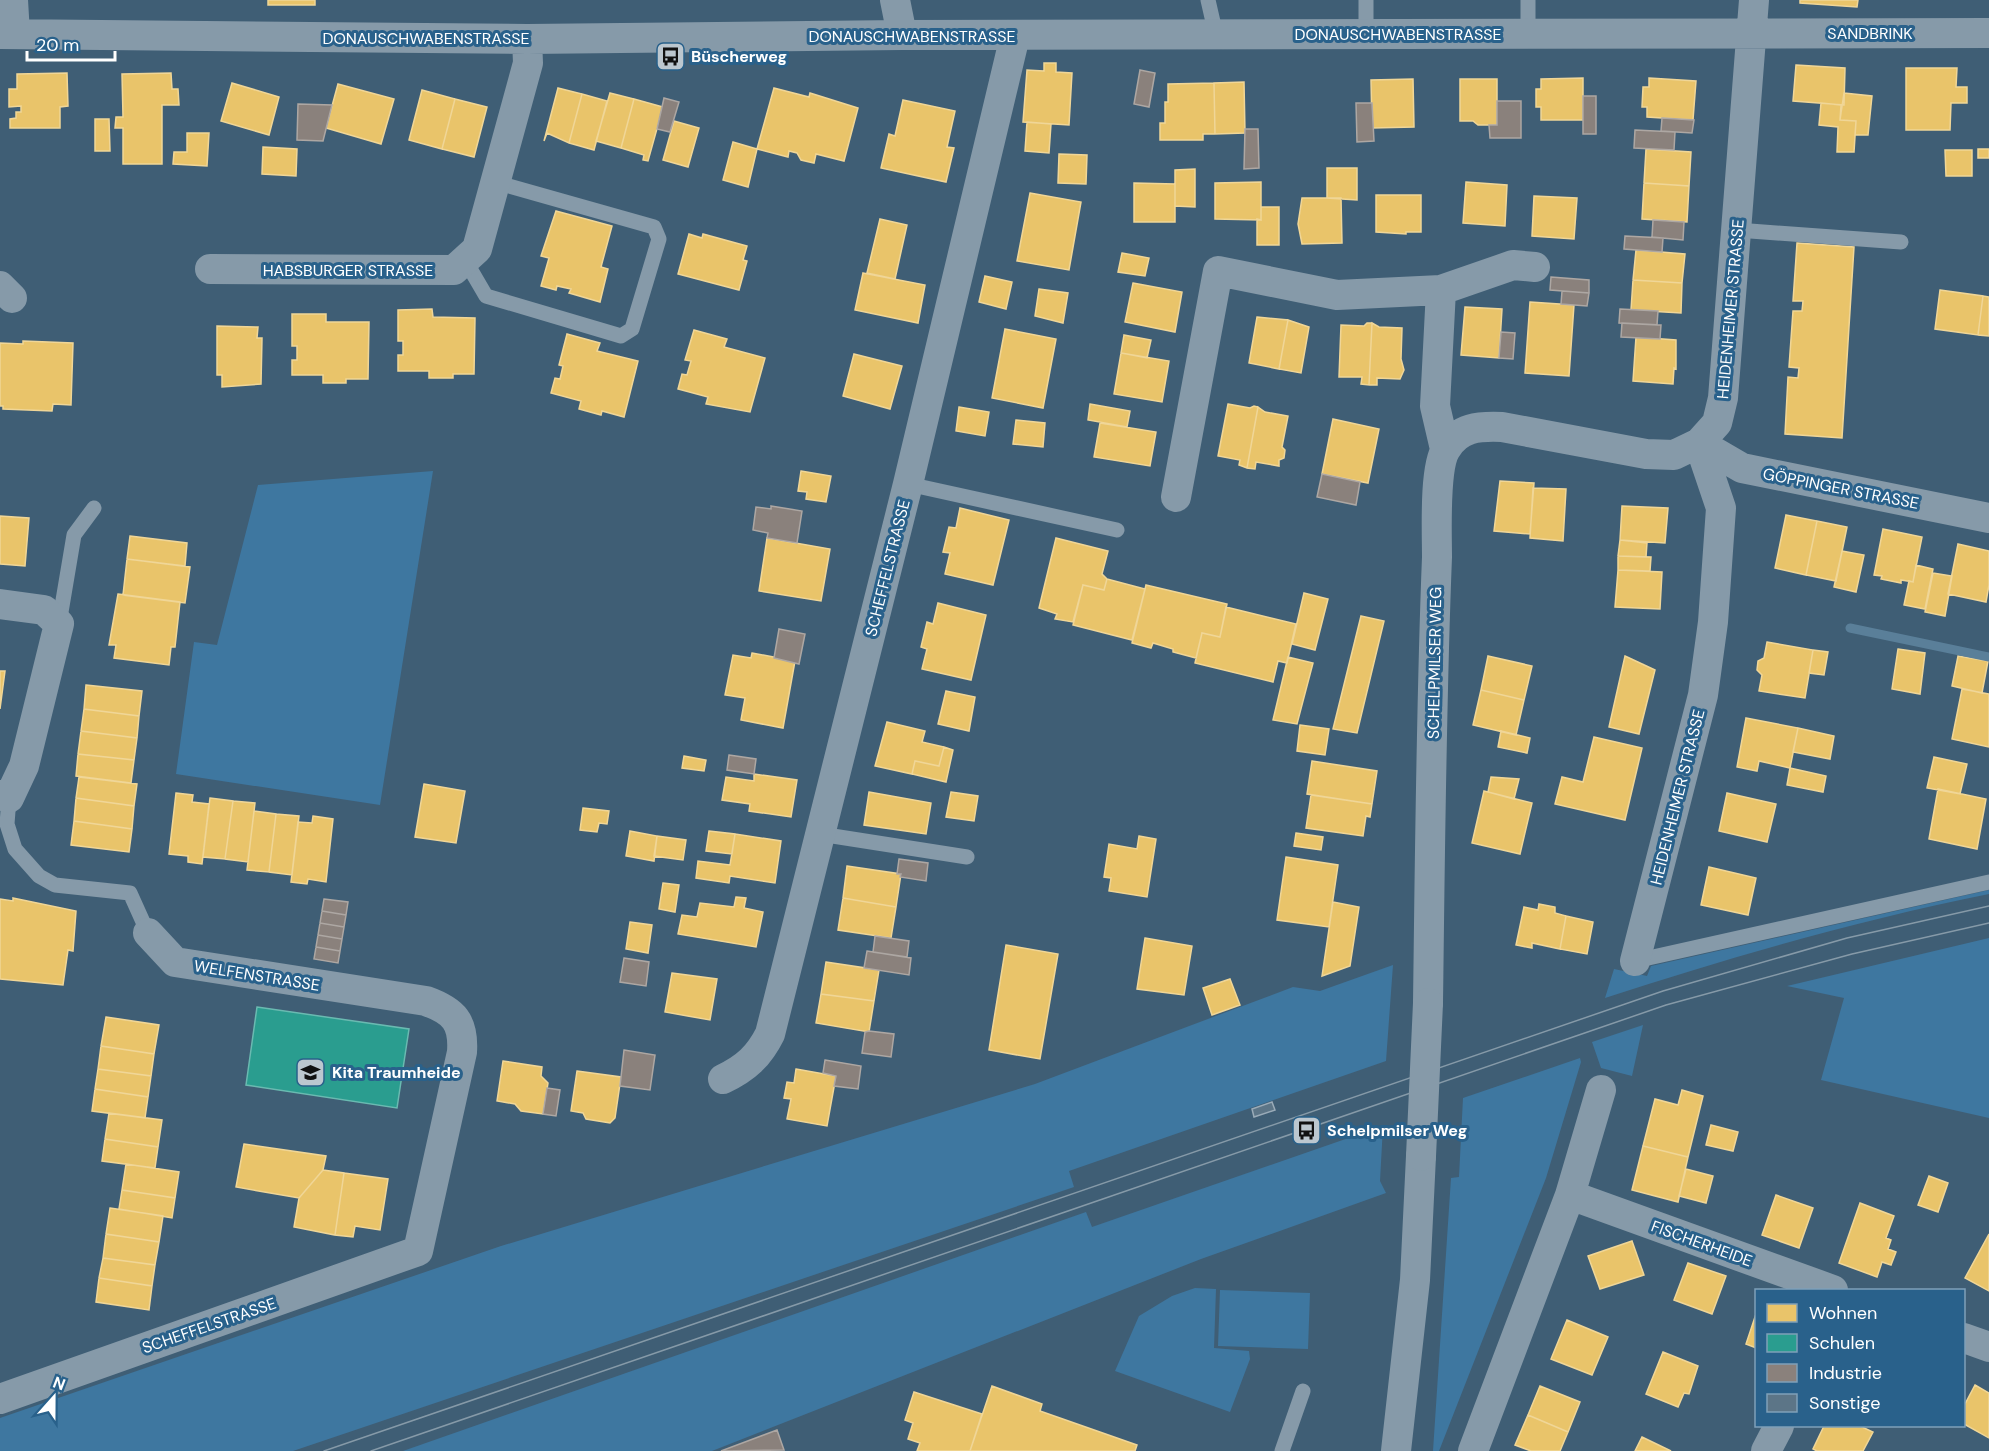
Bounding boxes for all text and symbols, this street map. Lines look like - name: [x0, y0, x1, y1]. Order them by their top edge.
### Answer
- street label: SANDBRINK: [1827, 23, 1913, 44]
- scale bar: [27, 24, 116, 62]
- street label: DONAUSCHWABENSTRASSE: [1294, 24, 1502, 45]
- street label: DONAUSCHWABENSTRASSE: [808, 26, 1016, 47]
- street label: DONAUSCHWABENSTRASSE: [322, 28, 530, 49]
- text: 20 m: [36, 33, 79, 57]
- bus stop icon: Büscherweg: [654, 40, 686, 72]
- place label: Büscherweg: [691, 46, 787, 67]
- street label: HEIDENHEIMER STRASSE: [1712, 218, 1749, 400]
- street label: HABSBURGER STRASSE: [263, 260, 433, 281]
- street label: GÖPPINGER STRASSE: [1761, 463, 1921, 514]
- street label: SCHEFFELSTRASSE: [860, 497, 915, 639]
- street label: SCHELPMILSER WEG: [1423, 587, 1446, 739]
- street label: HEIDENHEIMER STRASSE: [1645, 707, 1709, 887]
- street label: WELFENSTRASSE: [192, 955, 321, 996]
- school or university icon: Kita Traumheide: [295, 1056, 327, 1088]
- place label: Kita Traumheide: [332, 1062, 461, 1083]
- bus stop icon: Schelpmilser Weg: [1290, 1114, 1322, 1146]
- place label: Schelpmilser Weg: [1327, 1120, 1467, 1141]
- street label: FISCHERHEIDE: [1648, 1215, 1755, 1272]
- legend: [1755, 1289, 1965, 1427]
- street label: SCHEFFELSTRASSE: [139, 1293, 279, 1358]
- text: Wohnen: [1809, 1301, 1877, 1325]
- text: Schulen: [1809, 1331, 1875, 1355]
- text: Industrie: [1809, 1361, 1882, 1385]
- north arrow: [24, 1367, 84, 1427]
- text: N: [50, 1372, 68, 1395]
- text: Sonstige: [1809, 1391, 1880, 1415]

